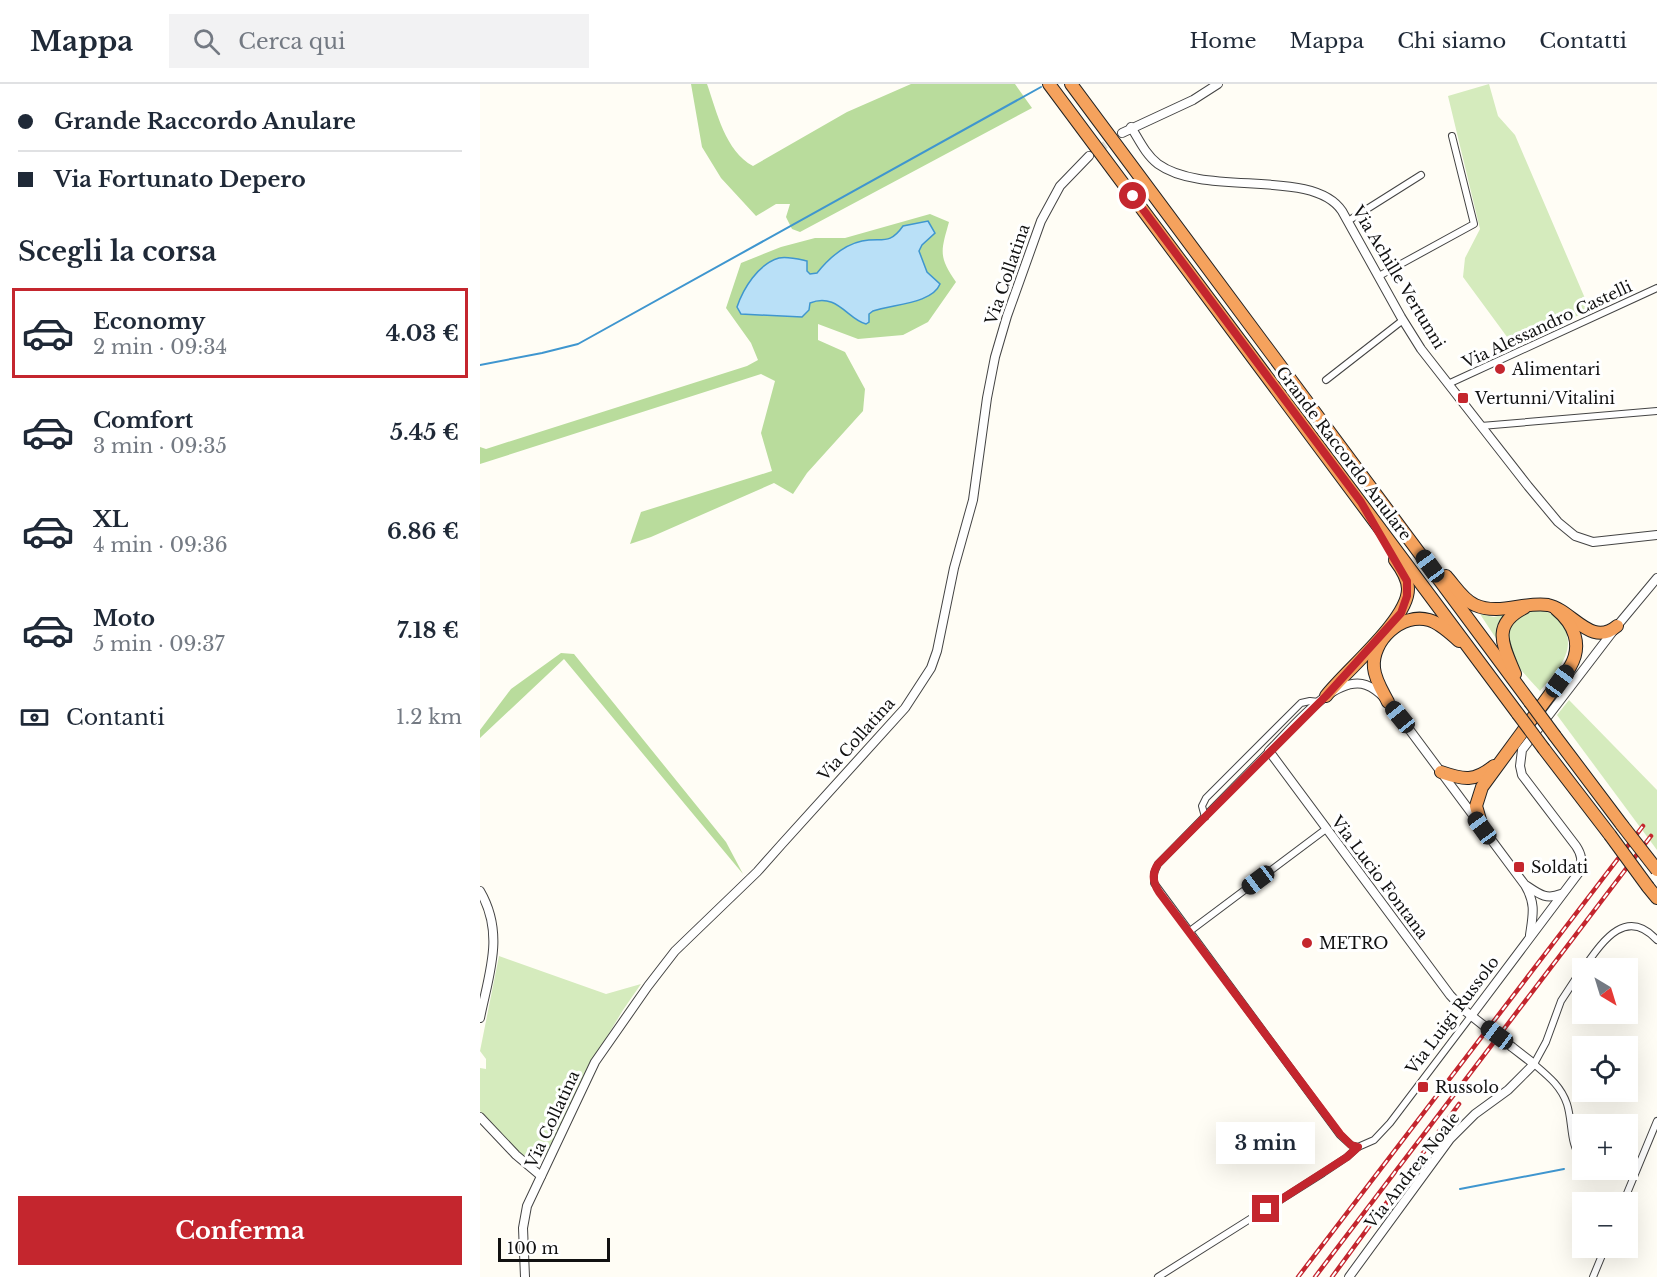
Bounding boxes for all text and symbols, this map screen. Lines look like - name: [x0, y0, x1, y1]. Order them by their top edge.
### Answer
- search box: [169, 14, 589, 68]
- text: Mappa: [30, 24, 133, 59]
- icon: search: [190, 25, 223, 58]
- text: Cerca qui: [238, 28, 345, 55]
- text: Home: [1189, 28, 1257, 54]
- text: Mappa: [1290, 28, 1364, 54]
- text: Chi siamo: [1397, 28, 1506, 54]
- text: Contatti: [1539, 28, 1627, 54]
- text: Grande Raccordo Anulare: [54, 108, 356, 135]
- text: Via Fortunato Depero: [54, 166, 306, 193]
- route start: [1119, 182, 1146, 209]
- street label: Via Achille Vertunni: [1348, 201, 1450, 353]
- street label: Via Collatina: [980, 221, 1034, 328]
- text: Scegli la corsa: [18, 235, 217, 268]
- street label: Via Alessandro Castelli: [1458, 276, 1636, 373]
- icon: car: [21, 306, 75, 360]
- text: Economy: [93, 308, 205, 335]
- text: 4.03 €: [386, 320, 459, 347]
- text: 2 min · 09:34: [93, 335, 227, 359]
- place label: Alimentari: [1511, 359, 1601, 379]
- street label: Grande Raccordo Anulare: [1272, 362, 1416, 544]
- marker: Alimentari: [1493, 362, 1507, 376]
- place label: Vertunni/Vitalini: [1474, 388, 1615, 408]
- marker: Vertunni/Vitalini: [1456, 391, 1470, 405]
- icon: car: [21, 405, 75, 459]
- text: Comfort: [93, 407, 193, 434]
- text: 5.45 €: [390, 419, 459, 446]
- text: 3 min · 09:35: [93, 434, 227, 458]
- icon: car: [21, 504, 75, 558]
- text: XL: [93, 506, 128, 533]
- text: 6.86 €: [387, 518, 459, 545]
- text: 4 min · 09:36: [93, 533, 228, 557]
- car: [1412, 546, 1448, 586]
- icon: car: [21, 603, 75, 657]
- text: Moto: [93, 605, 155, 632]
- text: 7.18 €: [397, 617, 459, 644]
- text: 5 min · 09:37: [93, 632, 225, 656]
- car: [1542, 661, 1578, 701]
- street label: Via Collatina: [813, 693, 899, 785]
- car: [1382, 697, 1418, 737]
- icon: cash: [18, 701, 51, 734]
- text: Contanti: [66, 704, 165, 731]
- text: 1.2 km: [396, 705, 462, 729]
- car: [1464, 808, 1500, 848]
- street label: Via Lucio Fontana: [1327, 811, 1433, 943]
- place label: Soldati: [1531, 857, 1589, 877]
- marker: Soldati: [1512, 860, 1526, 874]
- car: [1238, 862, 1278, 898]
- place label: METRO: [1319, 933, 1388, 953]
- marker: METRO: [1300, 936, 1314, 950]
- street label: Via Luigi Russolo: [1401, 952, 1503, 1079]
- north arrow: [1572, 958, 1638, 1024]
- map controls: [1572, 958, 1638, 1258]
- car: [1477, 1017, 1517, 1053]
- button: locate: [1572, 1036, 1638, 1102]
- street label: Via Collatina: [520, 1067, 583, 1172]
- place label: Russolo: [1435, 1077, 1499, 1097]
- marker: Russolo: [1416, 1080, 1430, 1094]
- street label: Via Andrea Noale: [1360, 1108, 1464, 1233]
- button: +: [1572, 1114, 1638, 1180]
- callout: 3 min: [1216, 1122, 1316, 1164]
- text: 3 min: [1235, 1131, 1296, 1155]
- button: −: [1572, 1192, 1638, 1258]
- route end: [1252, 1195, 1279, 1222]
- button: Conferma: [18, 1196, 462, 1265]
- scale bar: [498, 1235, 610, 1262]
- text: 100 m: [507, 1238, 559, 1258]

